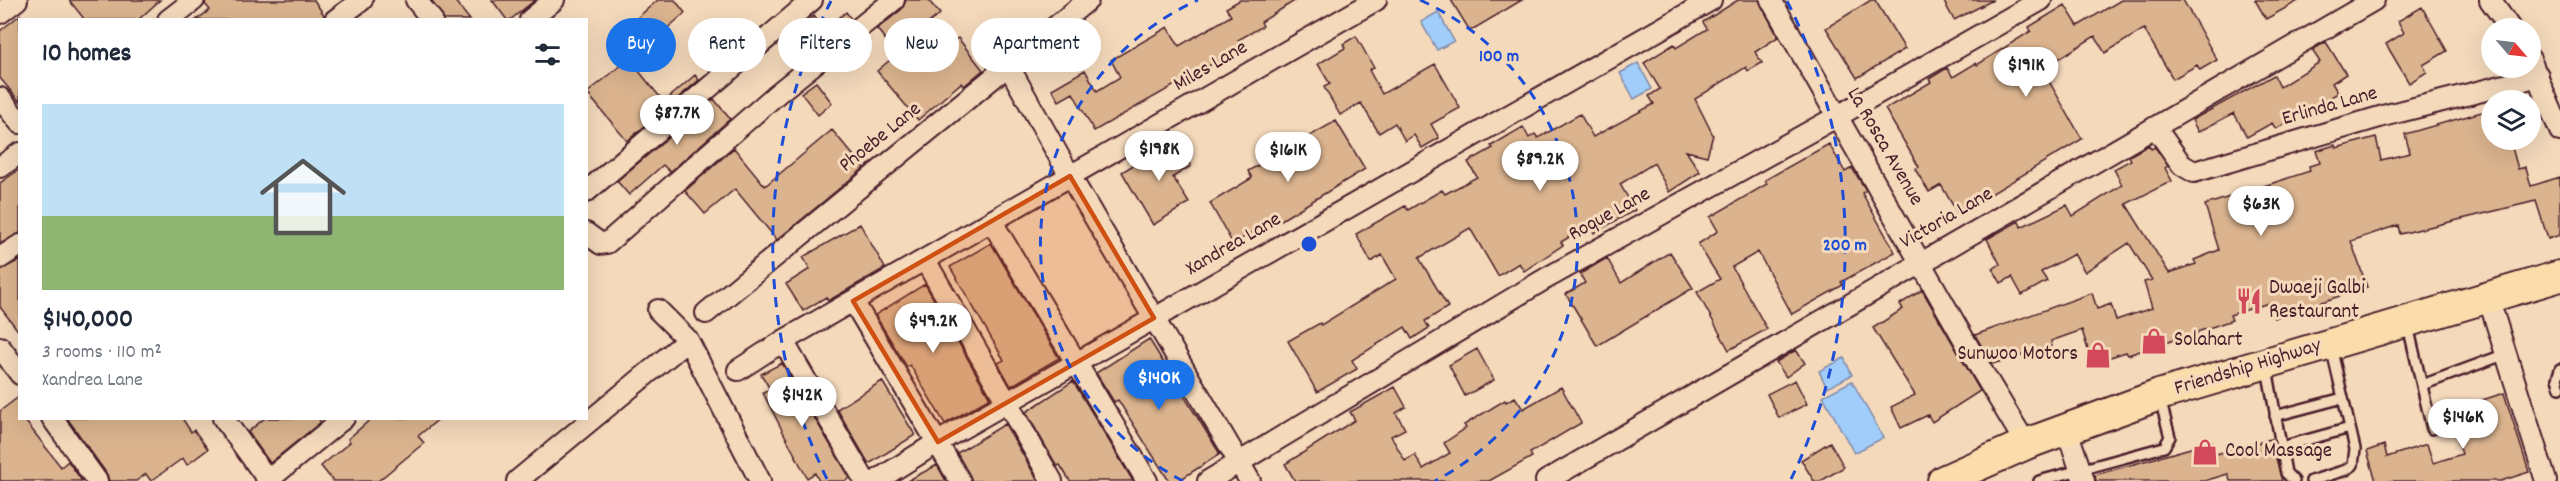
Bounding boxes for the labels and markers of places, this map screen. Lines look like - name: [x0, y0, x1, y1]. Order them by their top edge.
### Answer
- pin: $191K: [1984, 47, 2068, 98]
- pin: $87.7K: [628, 95, 726, 146]
- pin: $198K: [1117, 131, 1201, 182]
- pin: $161K: [1246, 132, 1330, 183]
- pin: $89.2K: [1491, 141, 1589, 192]
- pin: $63K: [2225, 186, 2297, 237]
- centre of rings: [1299, 234, 1319, 254]
- place label: Dwaeji Galbi Restaurant: [2269, 274, 2365, 328]
- restaurant icon: Dwaeji Galbi Restaurant: [2234, 286, 2264, 316]
- pin: $49.2K: [884, 303, 982, 354]
- shop icon: Solahart: [2139, 326, 2169, 356]
- place label: Solahart: [2174, 326, 2243, 356]
- place label: Sunwoo Motors: [1958, 340, 2078, 370]
- shop icon: Sunwoo Motors: [2083, 340, 2113, 370]
- pin: $140K: [1117, 360, 1201, 411]
- pin: $142K: [760, 377, 844, 428]
- pin: $146K: [2421, 399, 2505, 450]
- shop icon: Cool Massage: [2190, 437, 2220, 467]
- place label: Cool Massage: [2225, 437, 2332, 467]

